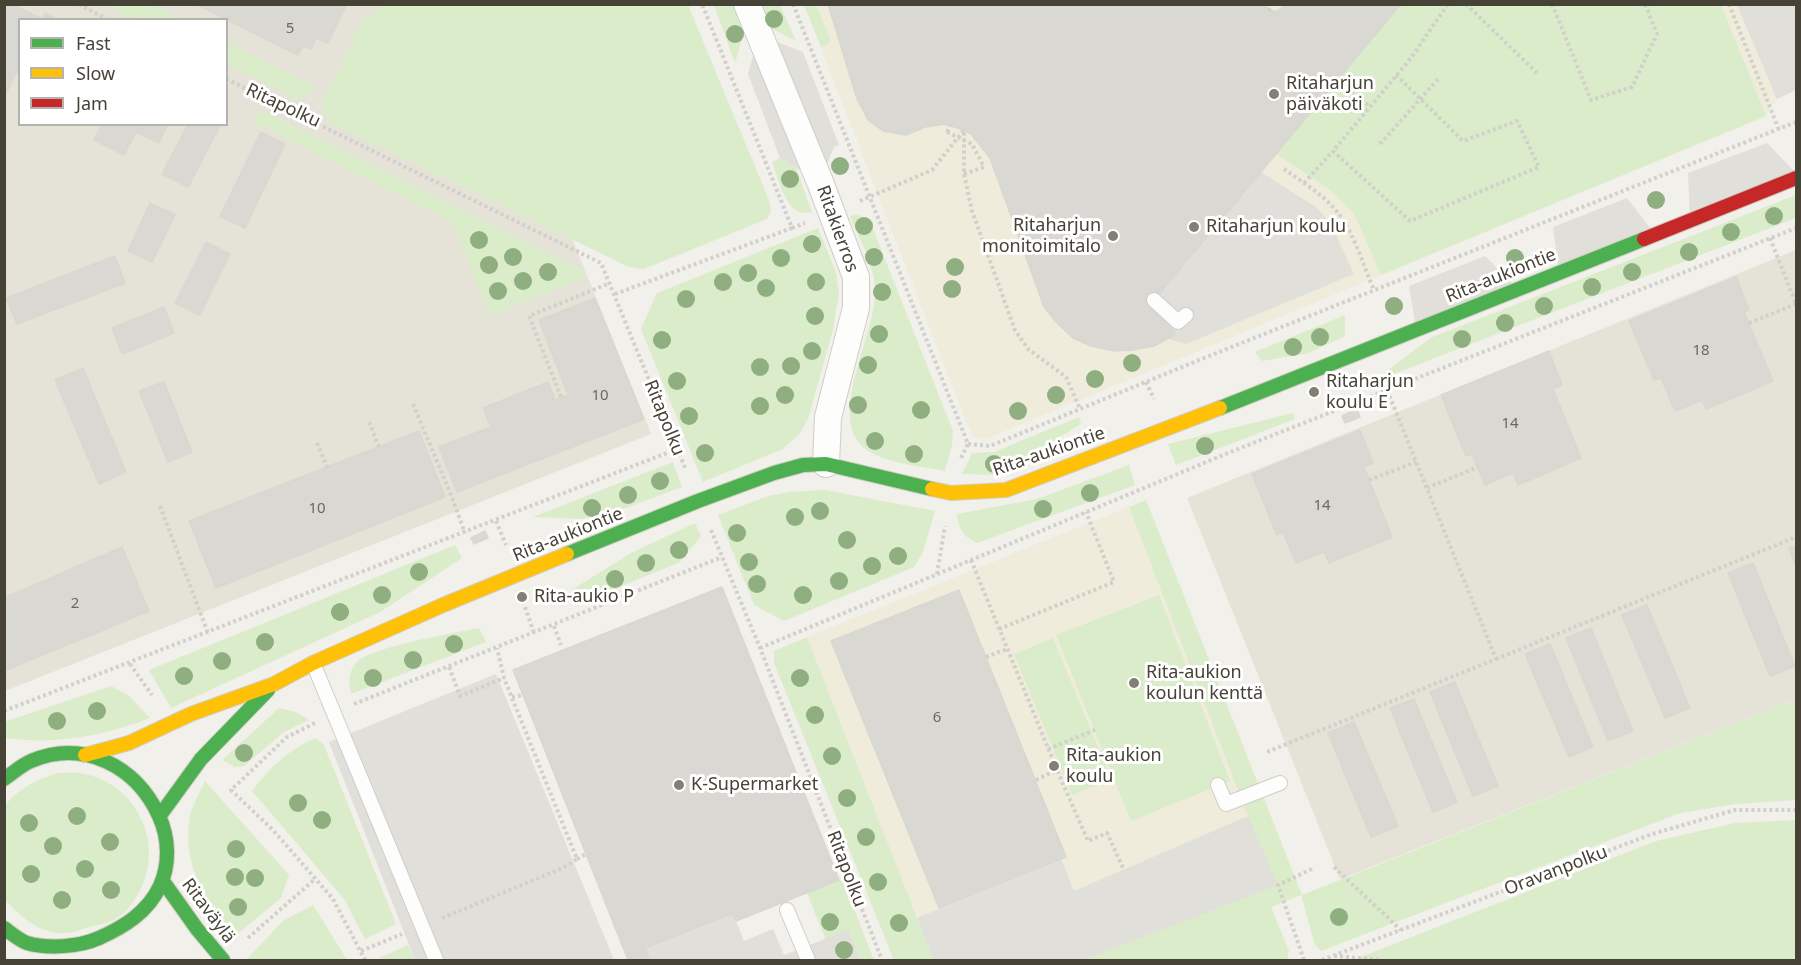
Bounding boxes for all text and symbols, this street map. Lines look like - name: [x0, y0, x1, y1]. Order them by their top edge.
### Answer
- legend: [18, 18, 228, 126]
- house number: 5: [286, 20, 294, 38]
- text: Fast: [76, 31, 111, 55]
- text: Slow: [76, 61, 115, 85]
- place label: Ritaharjun päiväkoti: [1286, 73, 1374, 116]
- street label: Ritapolku: [242, 79, 324, 133]
- marker: Ritaharjun päiväkoti: [1267, 87, 1281, 101]
- text: Jam: [76, 91, 108, 115]
- street label: Ritakierros: [811, 183, 863, 275]
- place label: Ritaharjun monitoimitalo: [982, 215, 1101, 258]
- place label: Ritaharjun koulu: [1206, 216, 1346, 238]
- marker: Ritaharjun koulu: [1187, 220, 1201, 234]
- marker: Ritaharjun monitoimitalo: [1106, 229, 1120, 243]
- street label: Rita-aukiontie: [1443, 244, 1559, 308]
- house number: 18: [1692, 342, 1710, 360]
- place label: Ritaharjun koulu E: [1326, 371, 1414, 413]
- street label: Ritapolku: [639, 377, 689, 459]
- marker: Ritaharjun koulu E: [1307, 385, 1321, 399]
- house number: 10: [591, 387, 609, 405]
- house number: 14: [1501, 415, 1519, 433]
- street label: Rita-aukiontie: [990, 423, 1108, 481]
- house number: 14: [1313, 497, 1331, 515]
- house number: 10: [308, 500, 326, 518]
- street label: Rita-aukiontie: [510, 503, 626, 567]
- place label: Rita-aukio P: [534, 586, 634, 608]
- marker: Rita-aukio P: [515, 590, 529, 604]
- house number: 2: [71, 595, 79, 613]
- place label: Rita-aukion koulun kenttä: [1146, 662, 1263, 704]
- marker: Rita-aukion koulun kenttä: [1127, 676, 1141, 690]
- house number: 6: [933, 709, 941, 727]
- place label: Rita-aukion koulu: [1066, 745, 1162, 788]
- marker: Rita-aukion koulu: [1047, 759, 1061, 773]
- place label: K-Supermarket: [691, 774, 818, 796]
- marker: K-Supermarket: [672, 778, 686, 792]
- street label: Ritapolku: [822, 828, 870, 910]
- street label: Oravanpolku: [1501, 841, 1611, 901]
- street label: Ritaväylä: [177, 874, 239, 948]

